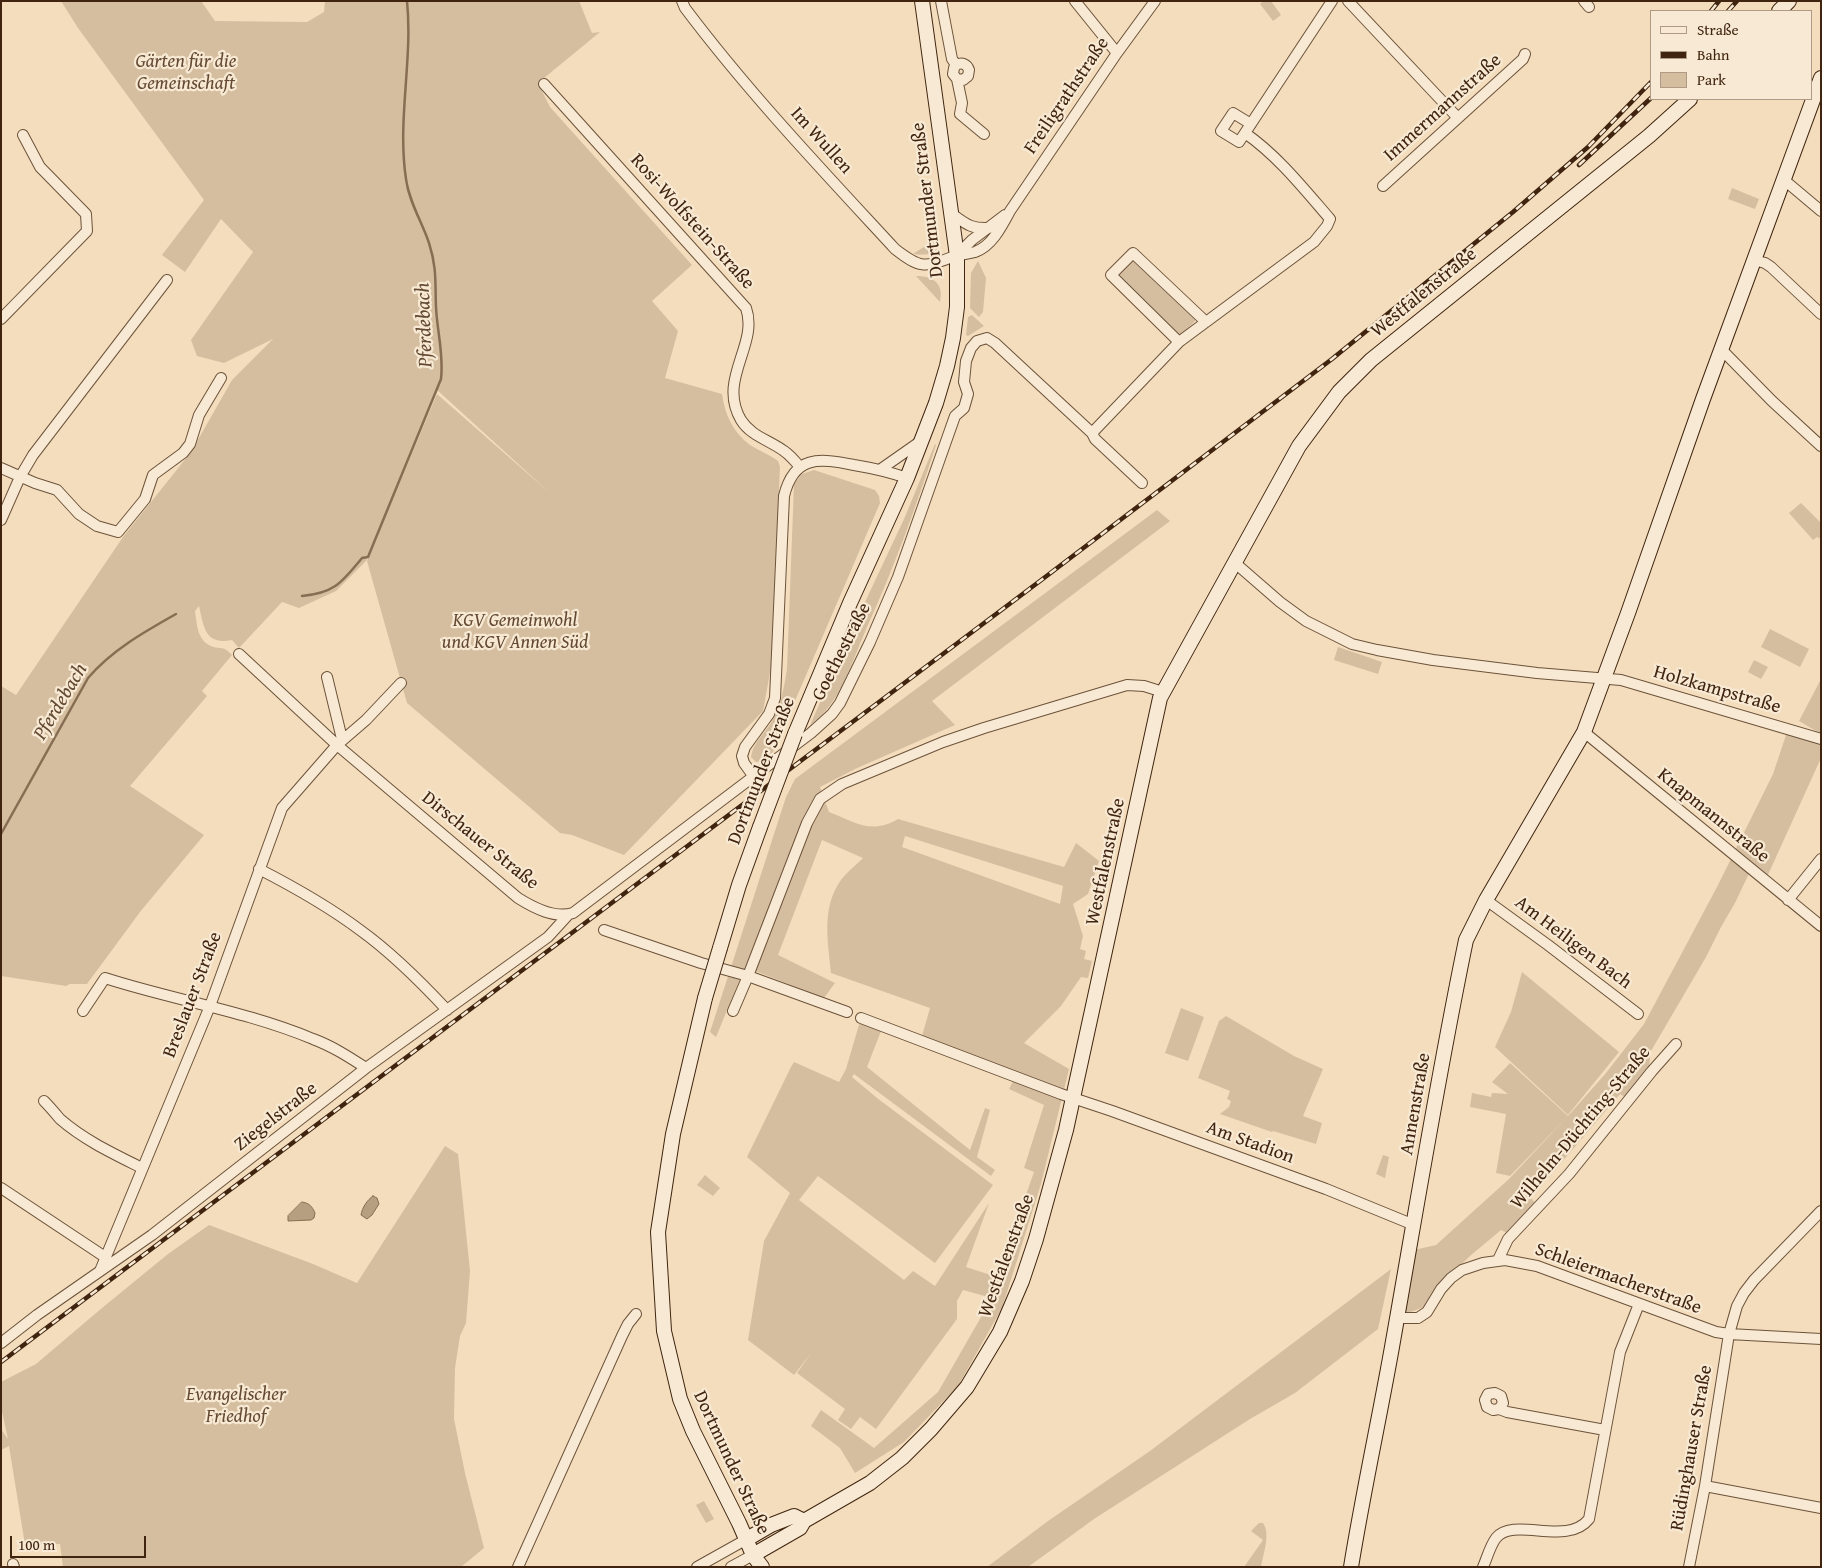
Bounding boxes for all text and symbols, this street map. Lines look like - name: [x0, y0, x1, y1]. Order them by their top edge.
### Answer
- legend: [1650, 10, 1812, 100]
- text: Straße: [1697, 19, 1739, 40]
- street label: Freiligrathstraße: [1019, 33, 1115, 159]
- text: Bahn: [1697, 44, 1729, 65]
- street label: Immermannstraße: [1379, 49, 1507, 167]
- park label: Gärten für die Gemeinschaft: [136, 51, 236, 95]
- text: Park: [1697, 69, 1726, 90]
- street label: Im Wullen: [785, 103, 857, 179]
- street label: Dortmunder Straße: [907, 121, 949, 279]
- street label: Rosi-Wolfstein-Straße: [625, 149, 759, 295]
- street label: Westfalenstraße: [1367, 243, 1481, 343]
- water label: Pferdebach: [412, 282, 438, 368]
- street label: Goethestraße: [808, 599, 876, 705]
- park label: KGV Gemeinwohl und KGV Annen Süd: [442, 610, 588, 654]
- water label: Pferdebach: [29, 659, 93, 745]
- street label: Holzkampstraße: [1651, 661, 1783, 719]
- street label: Dortmunder Straße: [723, 694, 801, 848]
- street label: Knapmannstraße: [1652, 764, 1774, 868]
- street label: Dirschauer Straße: [417, 787, 543, 895]
- street label: Westfalenstraße: [1081, 796, 1131, 928]
- street label: Am Heiligen Bach: [1510, 892, 1636, 994]
- street label: Breslauer Straße: [159, 929, 227, 1061]
- street label: Wilhelm-Düchting-Straße: [1506, 1042, 1656, 1214]
- street label: Annenstraße: [1396, 1051, 1436, 1157]
- street label: Ziegelstraße: [230, 1078, 322, 1156]
- street label: Am Stadion: [1203, 1117, 1297, 1169]
- street label: Westfalenstraße: [974, 1191, 1040, 1321]
- street label: Schleiermacherstraße: [1532, 1238, 1704, 1320]
- street label: Rüdinghauser Straße: [1666, 1363, 1718, 1533]
- park label: Evangelischer Friedhof: [186, 1384, 286, 1428]
- street label: Dortmunder Straße: [688, 1387, 774, 1539]
- scale bar: [12, 1526, 149, 1558]
- text: 100 m: [18, 1534, 55, 1555]

